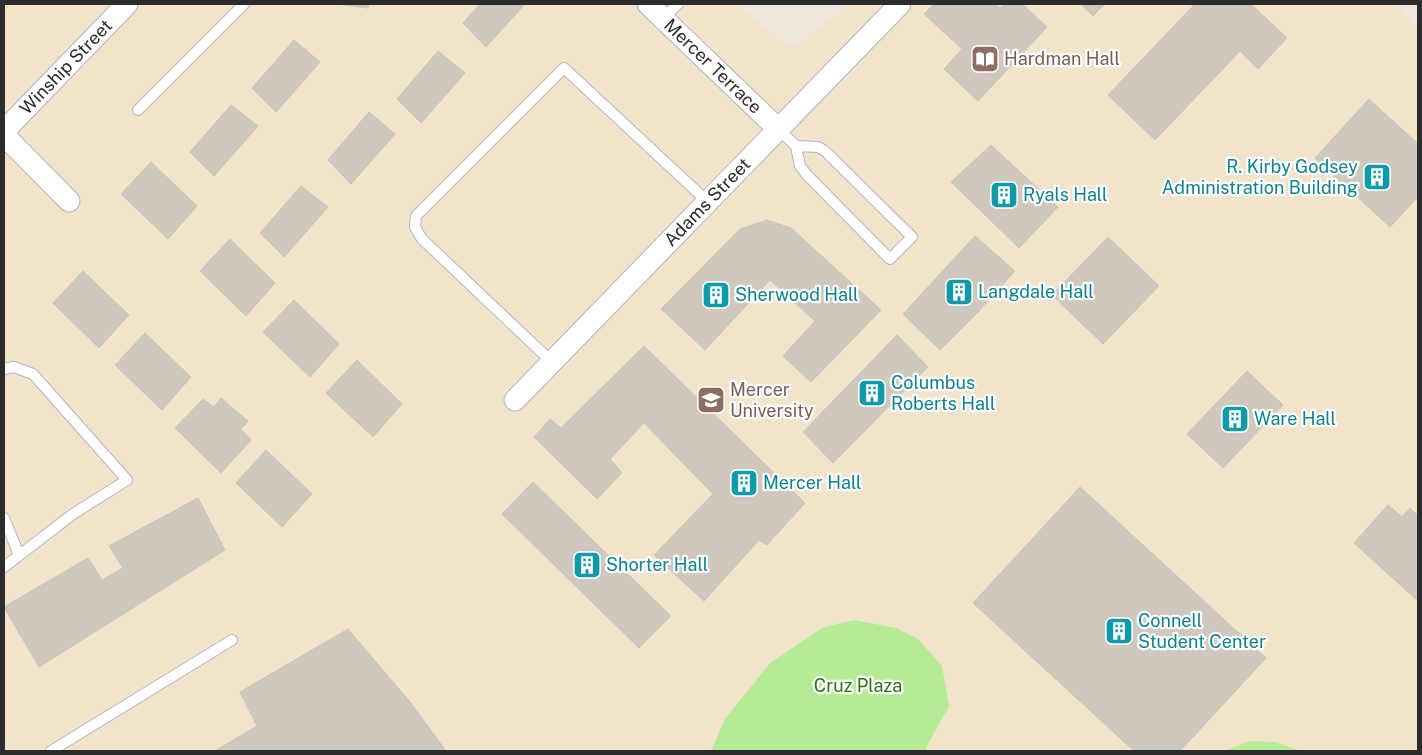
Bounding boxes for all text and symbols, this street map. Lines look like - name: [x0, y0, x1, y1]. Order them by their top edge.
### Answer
- street label: Mercer Terrace: [660, 14, 766, 118]
- street label: Winship Street: [15, 15, 116, 118]
- library icon: Hardman Hall: [970, 44, 1000, 74]
- place label: Hardman Hall: [1004, 48, 1120, 69]
- street label: Adams Street: [659, 153, 755, 250]
- place label: R. Kirby Godsey Administration Building: [1162, 156, 1358, 198]
- building icon: R. Kirby Godsey Administration Building: [1362, 162, 1392, 192]
- building icon: Ryals Hall: [989, 180, 1019, 210]
- place label: Ryals Hall: [1023, 184, 1107, 205]
- building icon: Langdale Hall: [944, 277, 974, 307]
- building icon: Sherwood Hall: [701, 280, 731, 310]
- place label: Langdale Hall: [978, 281, 1094, 302]
- place label: Sherwood Hall: [735, 284, 859, 305]
- place label: Columbus Roberts Hall: [891, 372, 995, 414]
- building icon: Columbus Roberts Hall: [857, 378, 887, 408]
- place label: Mercer University: [730, 379, 814, 421]
- school or university icon: Mercer University: [696, 385, 726, 415]
- building icon: Ware Hall: [1220, 404, 1250, 434]
- place label: Ware Hall: [1254, 408, 1336, 429]
- building icon: Mercer Hall: [729, 468, 759, 498]
- place label: Mercer Hall: [763, 472, 862, 493]
- building icon: Shorter Hall: [572, 550, 602, 580]
- place label: Shorter Hall: [606, 554, 708, 575]
- place label: Connell Student Center: [1138, 610, 1266, 652]
- building icon: Connell Student Center: [1104, 616, 1134, 646]
- park label: Cruz Plaza: [814, 675, 902, 696]

